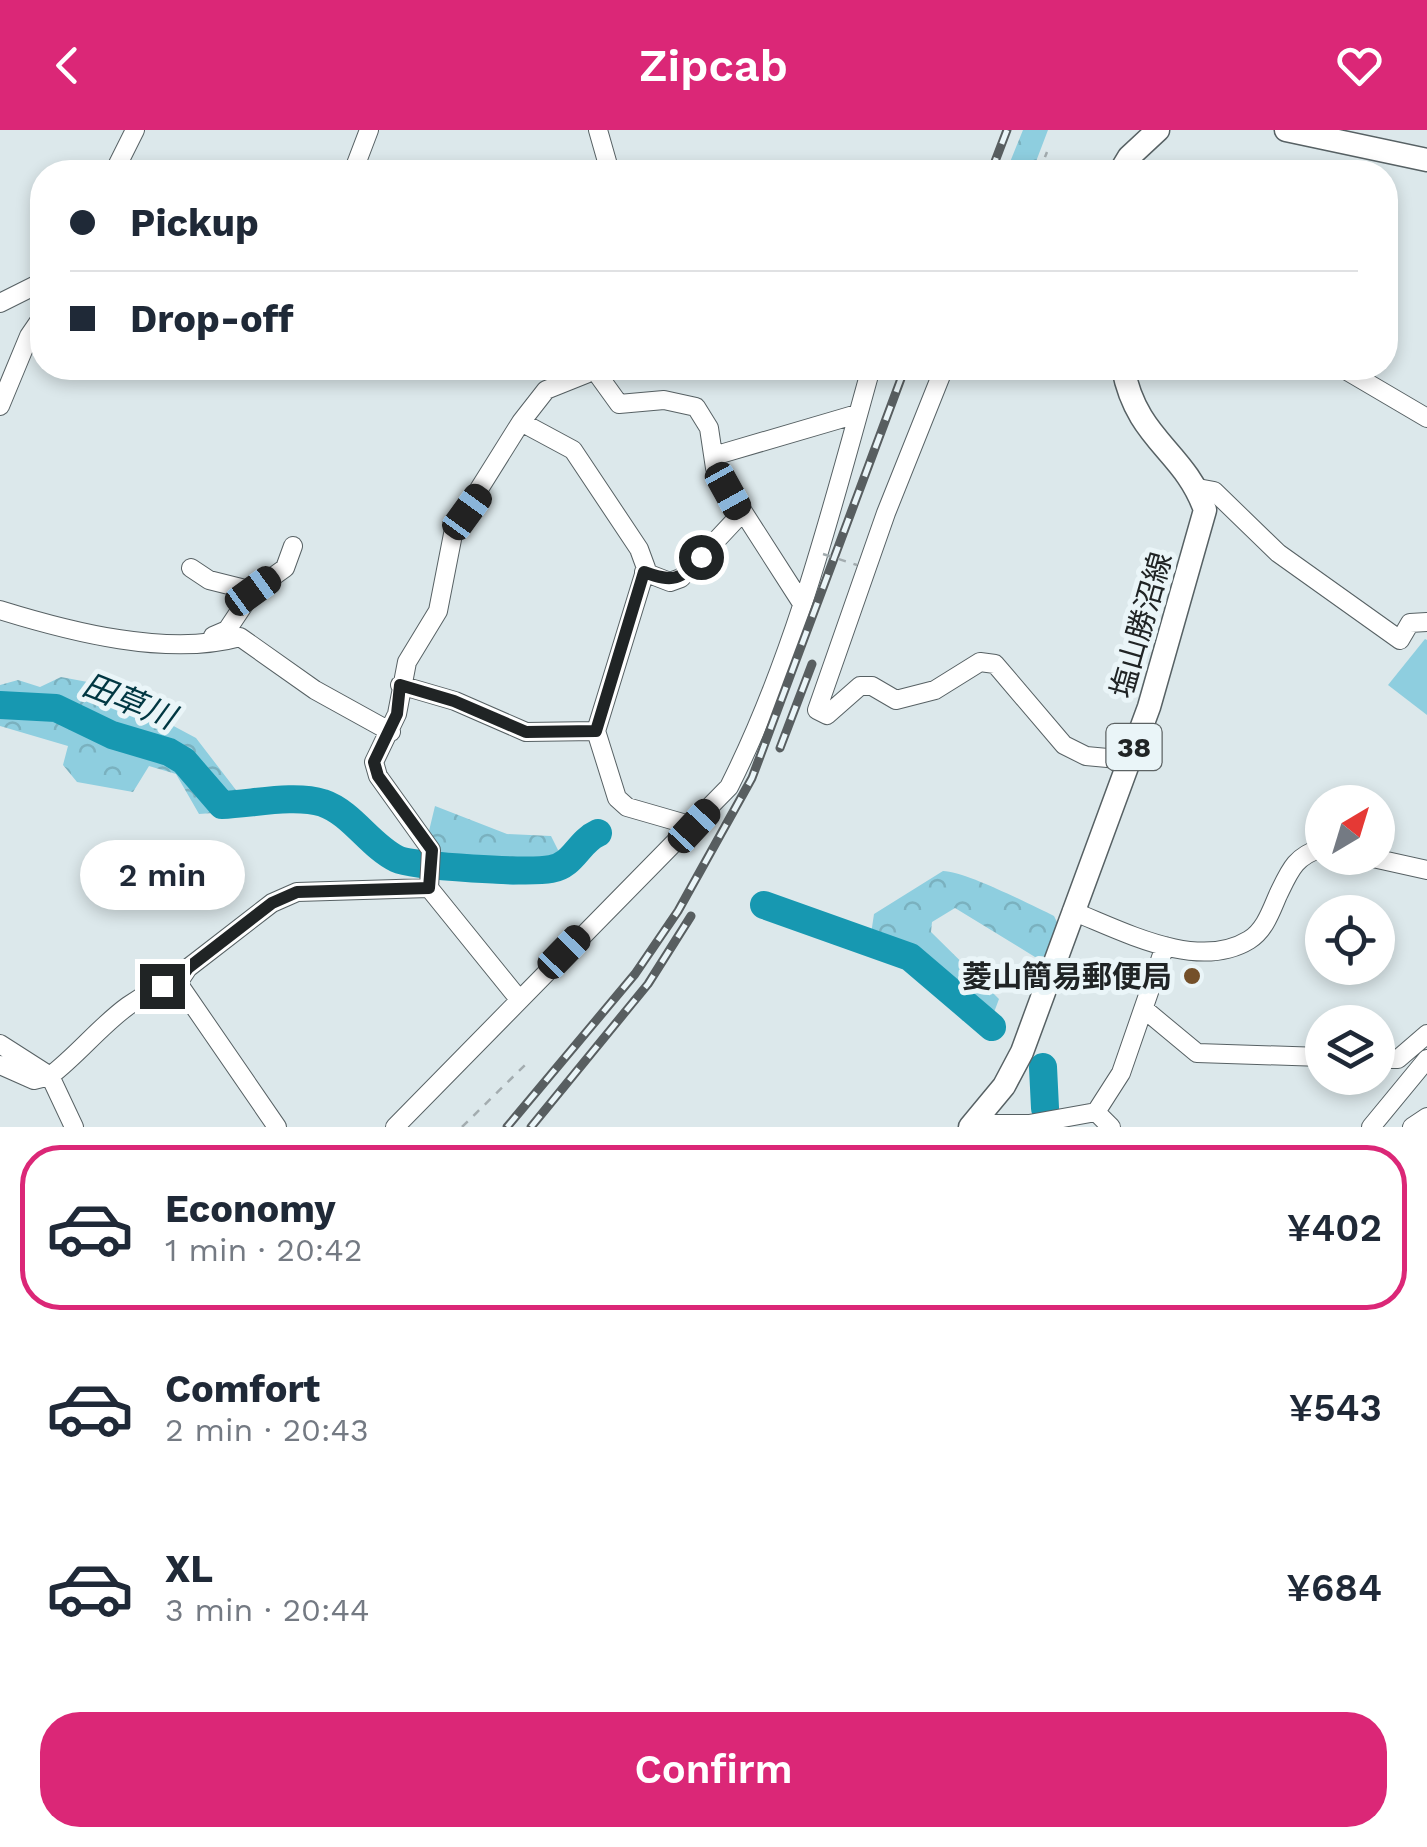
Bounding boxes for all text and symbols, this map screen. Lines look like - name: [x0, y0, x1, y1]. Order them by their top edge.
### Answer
- icon: back: [40, 38, 95, 93]
- icon: heart: [1332, 38, 1387, 93]
- text: Zipcab: [639, 39, 788, 92]
- text: Pickup: [130, 201, 259, 245]
- text: Drop-off: [130, 297, 294, 341]
- car: [700, 457, 756, 525]
- car: [437, 479, 497, 545]
- route start: [679, 535, 724, 580]
- street label: 塩山勝沼線: [1104, 548, 1178, 702]
- car: [220, 561, 286, 621]
- water label: 田草川: [77, 665, 183, 738]
- road number: 38: [1106, 724, 1162, 770]
- north arrow: [1305, 785, 1395, 875]
- map controls: [1305, 785, 1395, 1095]
- car: [663, 794, 725, 858]
- callout: 2 min: [80, 841, 244, 911]
- text: 2 min: [119, 856, 206, 894]
- button: locate: [1305, 895, 1395, 985]
- car: [532, 920, 596, 984]
- place label: 菱山簡易郵便局: [962, 959, 1172, 994]
- route end: [140, 964, 185, 1009]
- marker: 菱山簡易郵便局: [1181, 965, 1203, 987]
- button: layers: [1305, 1005, 1395, 1095]
- icon: car: [45, 1183, 135, 1273]
- text: Economy: [165, 1187, 336, 1231]
- text: ¥402: [1287, 1206, 1382, 1250]
- text: 1 min · 20:42: [165, 1231, 363, 1269]
- icon: car: [45, 1363, 135, 1453]
- text: Comfort: [165, 1367, 320, 1411]
- text: ¥543: [1289, 1386, 1382, 1430]
- text: 2 min · 20:43: [165, 1411, 369, 1449]
- icon: car: [45, 1543, 135, 1633]
- text: XL: [165, 1547, 213, 1591]
- text: ¥684: [1286, 1566, 1382, 1610]
- text: 3 min · 20:44: [165, 1591, 370, 1629]
- button: Confirm: [40, 1712, 1387, 1827]

